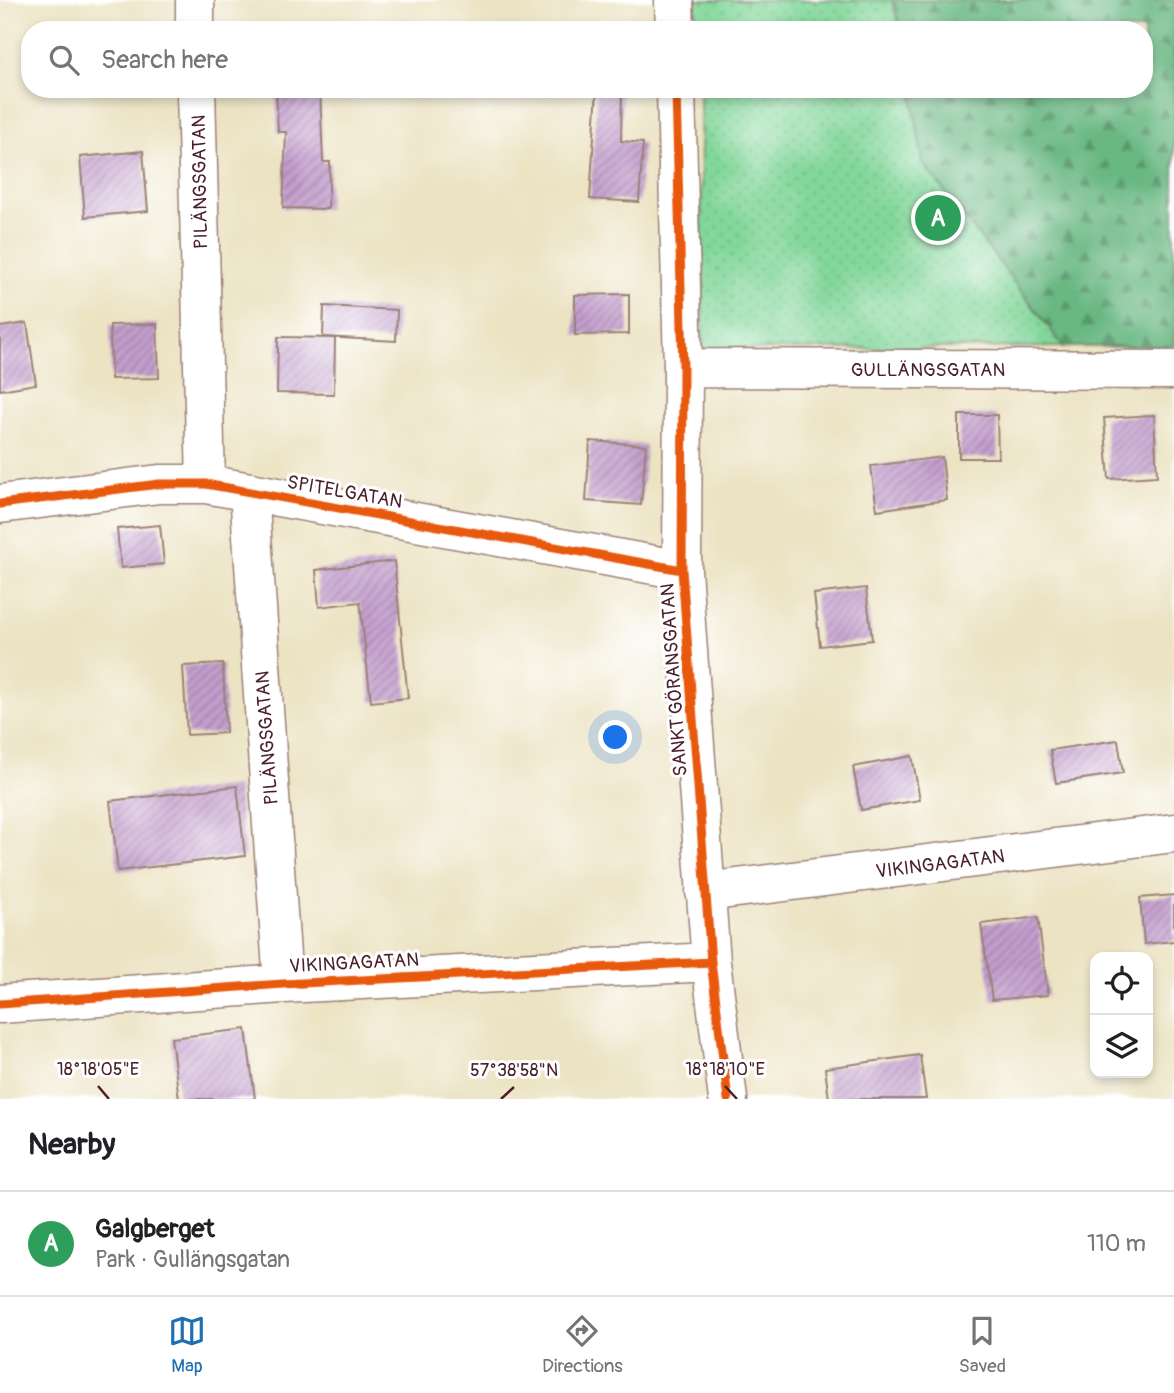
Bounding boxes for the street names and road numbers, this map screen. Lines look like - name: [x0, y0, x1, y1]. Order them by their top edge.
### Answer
- street label: PILÄNGSGATAN: [187, 115, 213, 249]
- street label: GULLÄNGSGATAN: [851, 358, 1005, 382]
- street label: SPITELGATAN: [285, 470, 404, 514]
- street label: SANKT GÖRANSGATAN: [655, 583, 693, 777]
- street label: PILÄNGSGATAN: [250, 670, 284, 806]
- street label: VIKINGAGATAN: [874, 844, 1006, 884]
- street label: VIKINGAGATAN: [289, 948, 420, 978]

